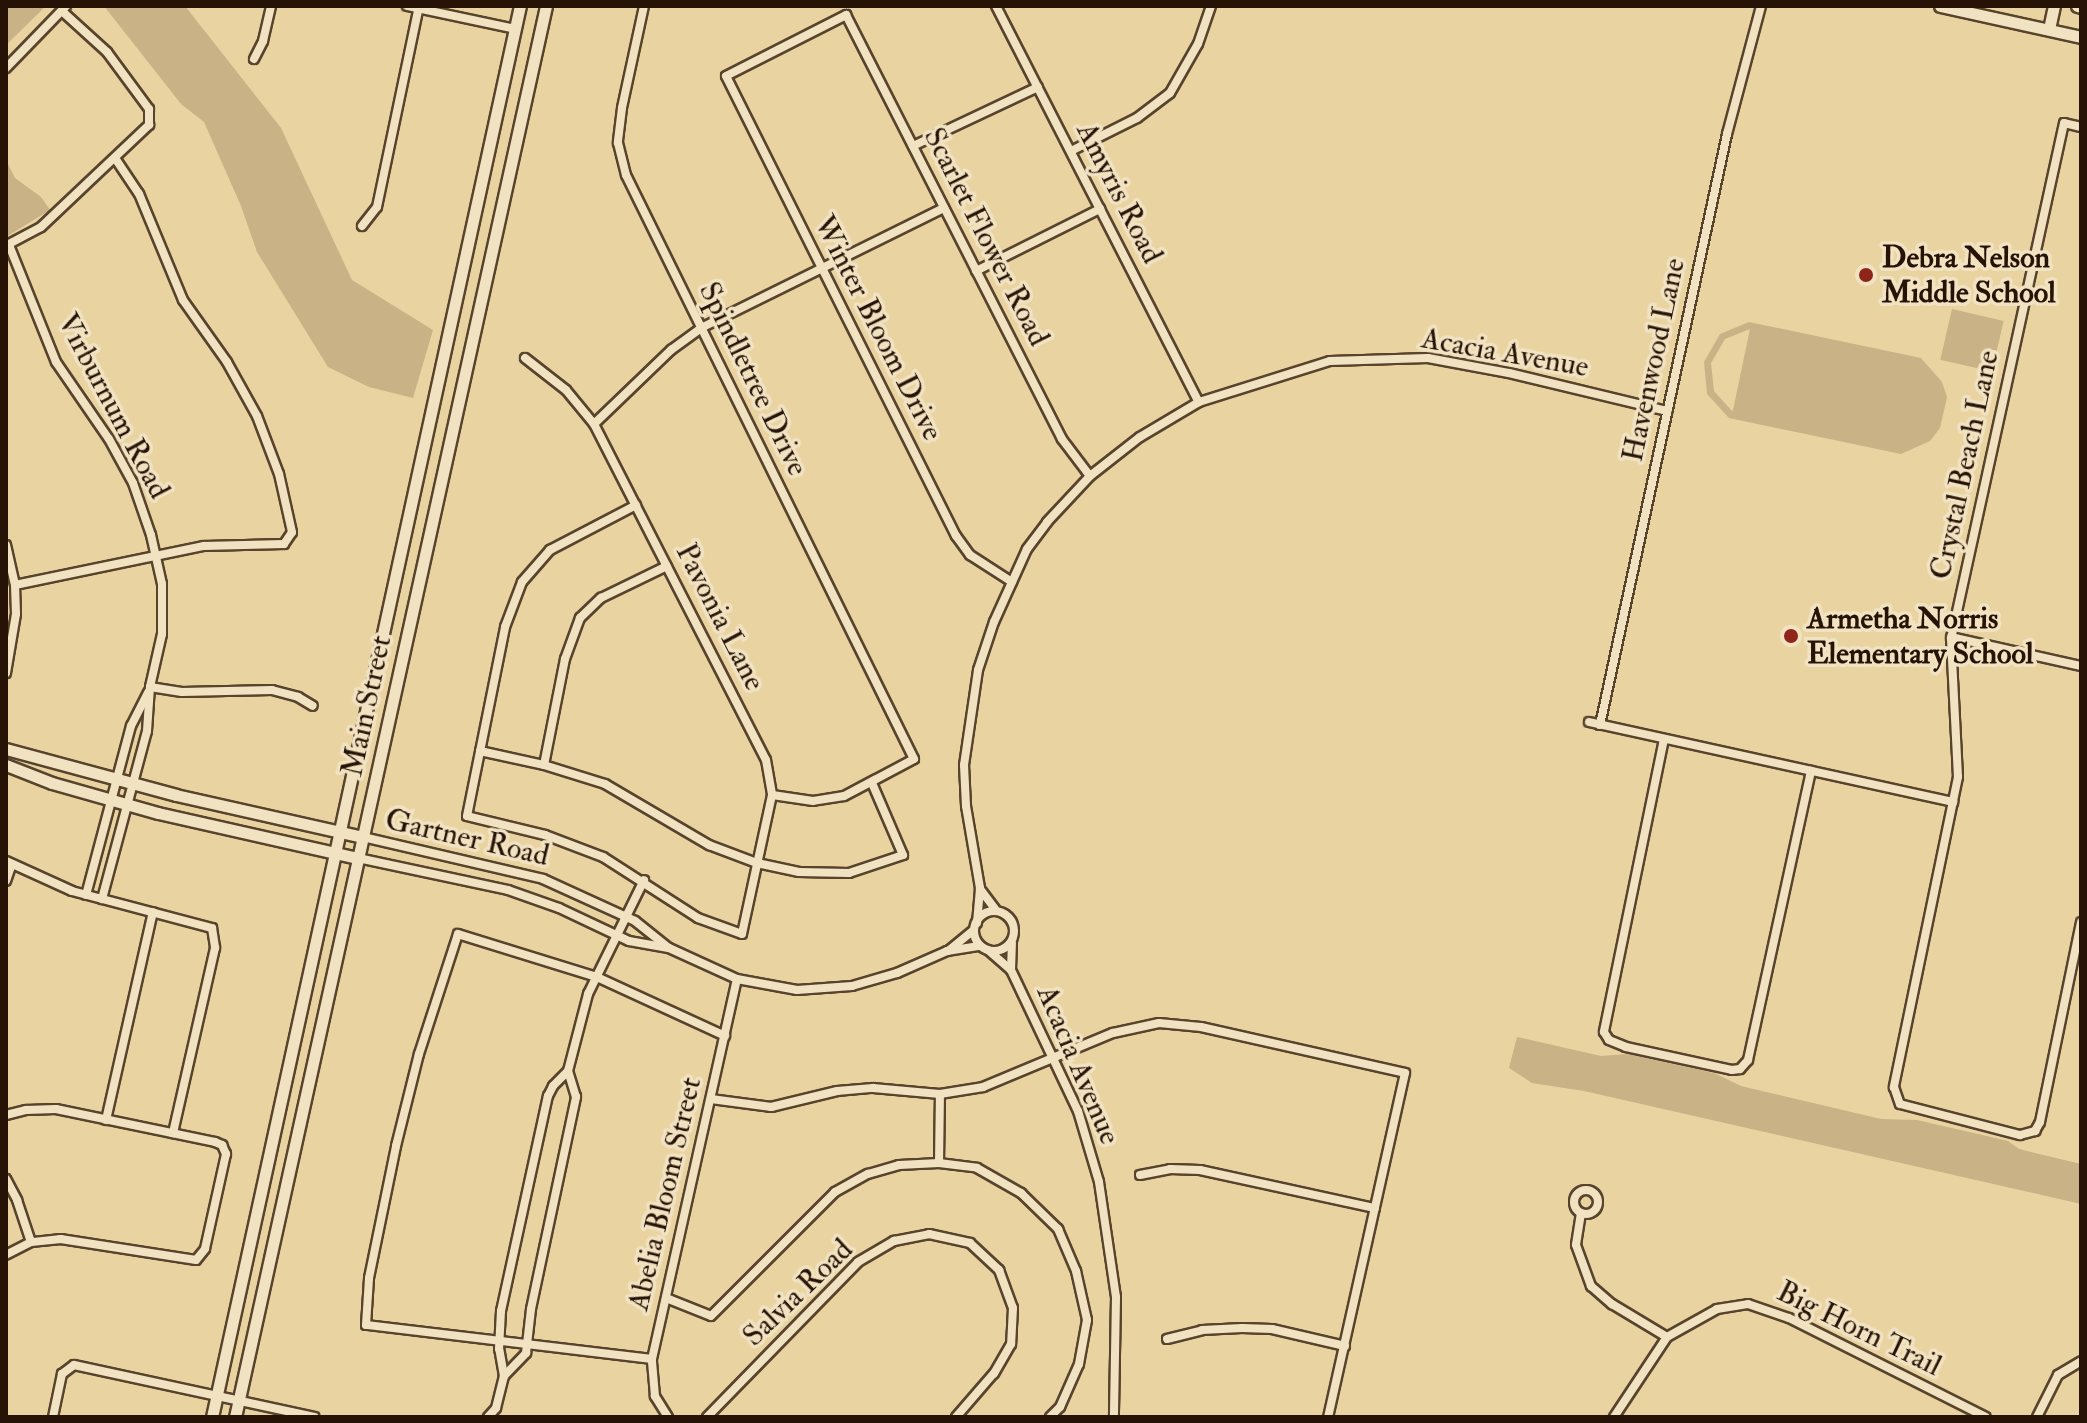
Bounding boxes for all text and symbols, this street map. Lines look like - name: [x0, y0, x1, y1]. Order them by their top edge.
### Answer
- street label: Amyris Road: [1068, 116, 1170, 270]
- street label: Scarlet Flower Road: [915, 122, 1057, 352]
- street label: Winter Bloom Drive: [806, 209, 950, 447]
- place label: Debra Nelson Middle School: [1882, 240, 2056, 310]
- street label: Havenwood Lane: [1615, 255, 1693, 465]
- marker: Debra Nelson Middle School: [1857, 266, 1875, 284]
- street label: Spindletree Drive: [691, 276, 815, 482]
- street label: Virburnum Road: [49, 307, 177, 505]
- street label: Acacia Avenue: [1419, 321, 1591, 385]
- street label: Crystal Beach Lane: [1923, 347, 2007, 583]
- street label: Pavonia Lane: [668, 538, 772, 696]
- place label: Armetha Norris Elementary School: [1807, 601, 2033, 672]
- marker: Armetha Norris Elementary School: [1782, 627, 1800, 645]
- street label: Main Street: [335, 632, 399, 780]
- street label: Gartner Road: [382, 802, 552, 874]
- street label: Acacia Avenue: [1028, 980, 1128, 1150]
- street label: Abelia Bloom Street: [621, 1074, 709, 1314]
- street label: Salvia Road: [736, 1232, 860, 1354]
- street label: Big Horn Trail: [1771, 1274, 1947, 1384]

